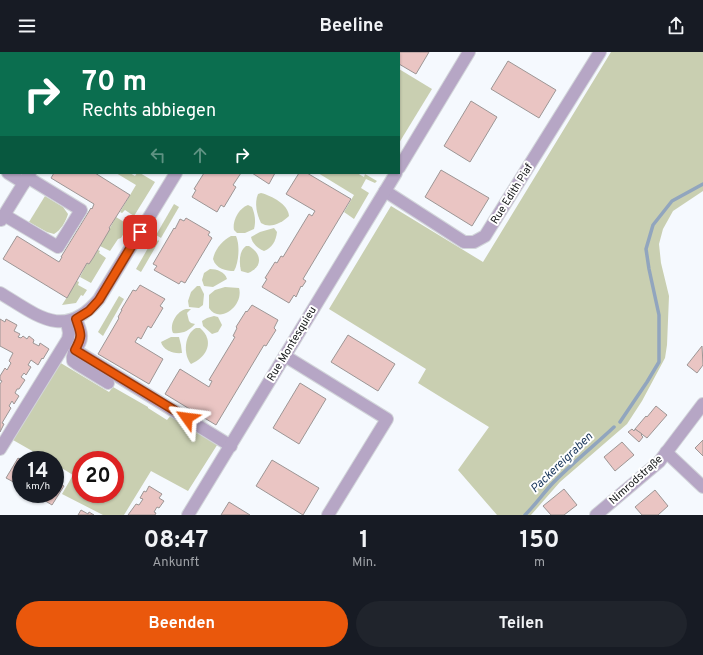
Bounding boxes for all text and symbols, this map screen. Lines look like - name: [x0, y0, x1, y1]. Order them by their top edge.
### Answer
- icon: menu: [16, 15, 38, 37]
- text: Beeline: [319, 15, 384, 38]
- icon: share: [665, 15, 687, 37]
- text: 70 m: [82, 65, 147, 101]
- icon: right: [16, 68, 68, 120]
- text: Rechts abbiegen: [82, 100, 216, 123]
- icon: left: [147, 144, 169, 166]
- icon: ahead: [189, 144, 211, 166]
- icon: right: [231, 144, 253, 166]
- street label: Rue Edith Piaf: [488, 161, 536, 227]
- pin: [123, 215, 157, 249]
- icon: arrive: [129, 221, 151, 243]
- street label: Rue Montesquieu: [264, 304, 320, 384]
- position arrow: [166, 397, 208, 439]
- water label: Packereigraben: [527, 429, 597, 497]
- speed limit sign: 20: [72, 451, 124, 503]
- street label: Nimrodstraße: [606, 452, 666, 508]
- text: 14: [28, 459, 48, 485]
- text: km/h: [26, 480, 50, 493]
- text: 08:47: [143, 526, 209, 556]
- text: 1: [359, 526, 369, 556]
- text: 150: [520, 526, 560, 556]
- text: Ankunft: [153, 555, 199, 571]
- text: Min.: [352, 555, 376, 571]
- text: m: [534, 555, 545, 571]
- button: Beenden: [16, 601, 348, 647]
- button: Teilen: [356, 601, 687, 647]

